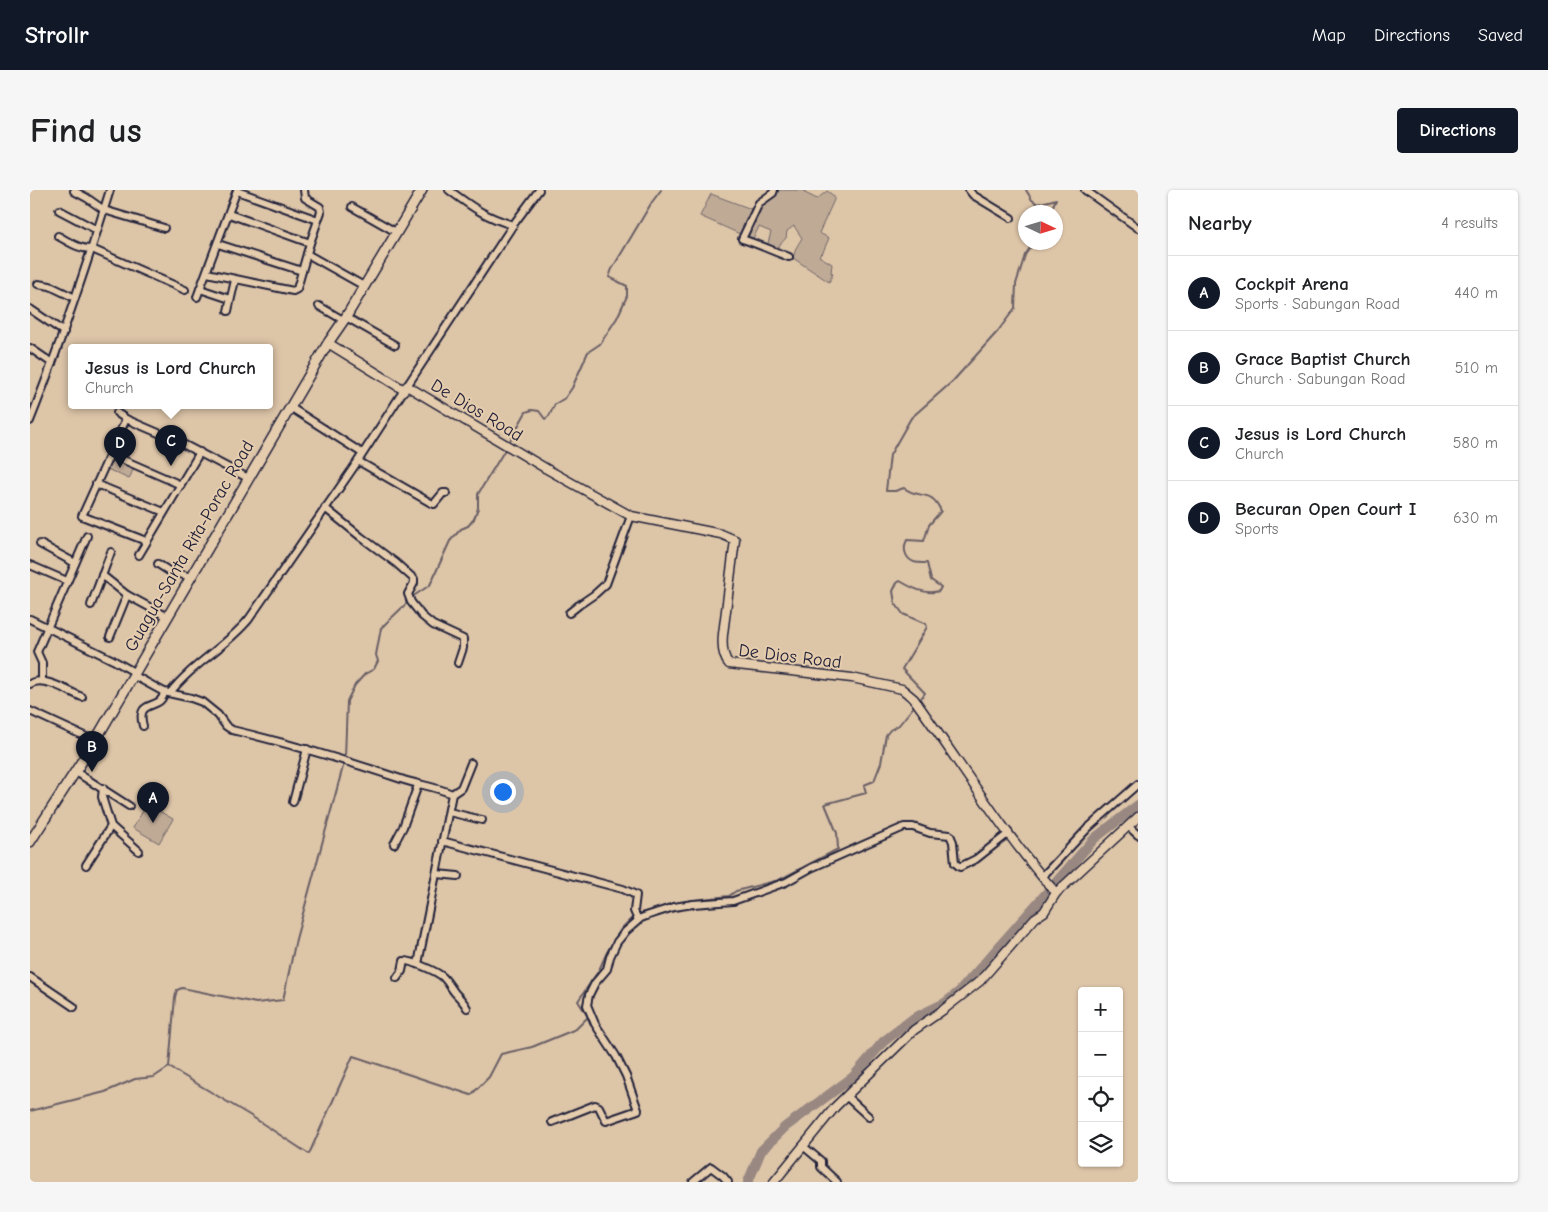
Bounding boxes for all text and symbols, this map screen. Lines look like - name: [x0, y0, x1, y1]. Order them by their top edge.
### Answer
- text: Strollr: [25, 21, 89, 49]
- text: Map: [1312, 25, 1346, 46]
- text: Directions: [1374, 25, 1450, 46]
- text: Saved: [1478, 25, 1523, 46]
- button: Directions: [1397, 108, 1518, 153]
- text: Find us: [30, 110, 142, 151]
- north arrow: [1018, 205, 1063, 250]
- text: Nearby: [1188, 211, 1252, 235]
- text: 4 results: [1441, 214, 1498, 232]
- text: Cockpit Arena: [1235, 273, 1349, 295]
- text: A: [1200, 284, 1208, 302]
- text: 440 m: [1454, 284, 1498, 302]
- text: Sports · Sabungan Road: [1235, 295, 1400, 313]
- popup: [68, 344, 273, 409]
- text: Grace Baptist Church: [1235, 348, 1411, 370]
- text: Jesus is Lord Church: [85, 357, 256, 379]
- text: B: [1199, 359, 1209, 377]
- text: 510 m: [1455, 359, 1498, 377]
- text: Church · Sabungan Road: [1235, 370, 1405, 388]
- street label: De Dios Road: [427, 375, 527, 446]
- text: Church: [85, 379, 134, 397]
- text: Jesus is Lord Church: [1235, 423, 1406, 445]
- pin: C: [155, 425, 187, 466]
- pin: D: [104, 427, 136, 468]
- text: C: [1199, 434, 1209, 452]
- text: 580 m: [1453, 434, 1498, 452]
- street label: Guagua-Santa Rita-Porac Road: [120, 437, 259, 656]
- text: Church: [1235, 445, 1284, 463]
- text: Becuran Open Court I: [1235, 498, 1416, 520]
- text: D: [1199, 509, 1209, 527]
- text: 630 m: [1453, 509, 1498, 527]
- text: Sports: [1235, 520, 1278, 538]
- street label: De Dios Road: [737, 640, 843, 673]
- pin: B: [76, 731, 108, 772]
- your location: [490, 779, 516, 805]
- pin: A: [137, 782, 169, 823]
- map controls: [1078, 987, 1123, 1167]
- button: +: [1078, 987, 1123, 1032]
- button: −: [1078, 1032, 1123, 1077]
- button: locate: [1078, 1077, 1123, 1122]
- button: layers: [1078, 1122, 1123, 1167]

